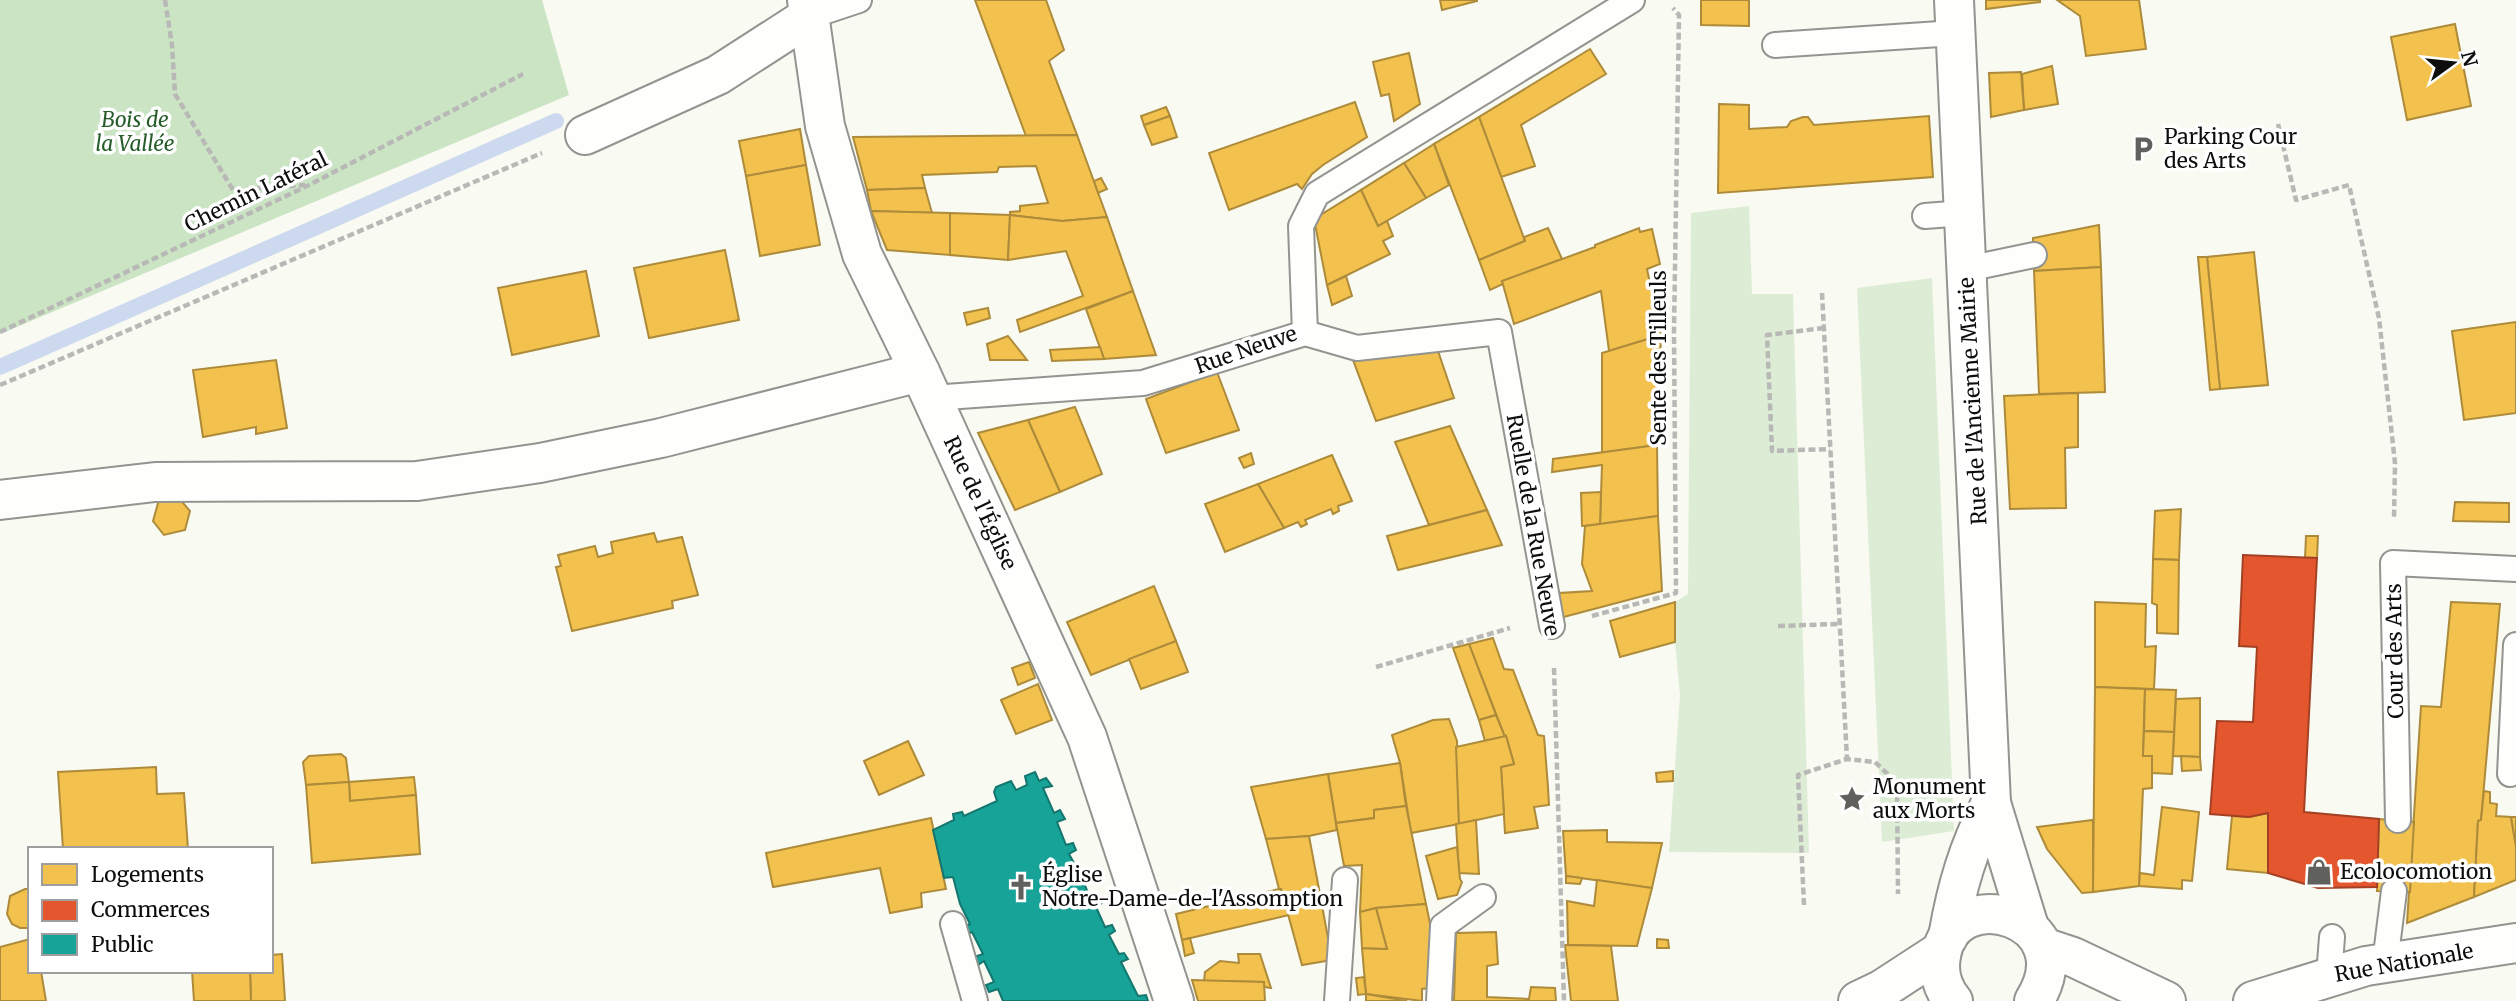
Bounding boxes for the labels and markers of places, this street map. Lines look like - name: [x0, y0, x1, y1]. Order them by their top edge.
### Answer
- place label: Parking Cour des Arts: [2164, 123, 2297, 174]
- parking icon: Parking Cour des Arts: [2128, 134, 2158, 164]
- place label: Monument aux Morts: [1873, 773, 1986, 824]
- place icon: Monument aux Morts: [1837, 784, 1867, 814]
- shop icon: Ecolocomotion: [2304, 857, 2334, 887]
- place label: Ecolocomotion: [2340, 858, 2492, 885]
- place label: Église Notre-Dame-de-l'Assomption: [1042, 860, 1343, 912]
- church icon: Église Notre-Dame-de-l'Assomption: [1006, 872, 1036, 902]

